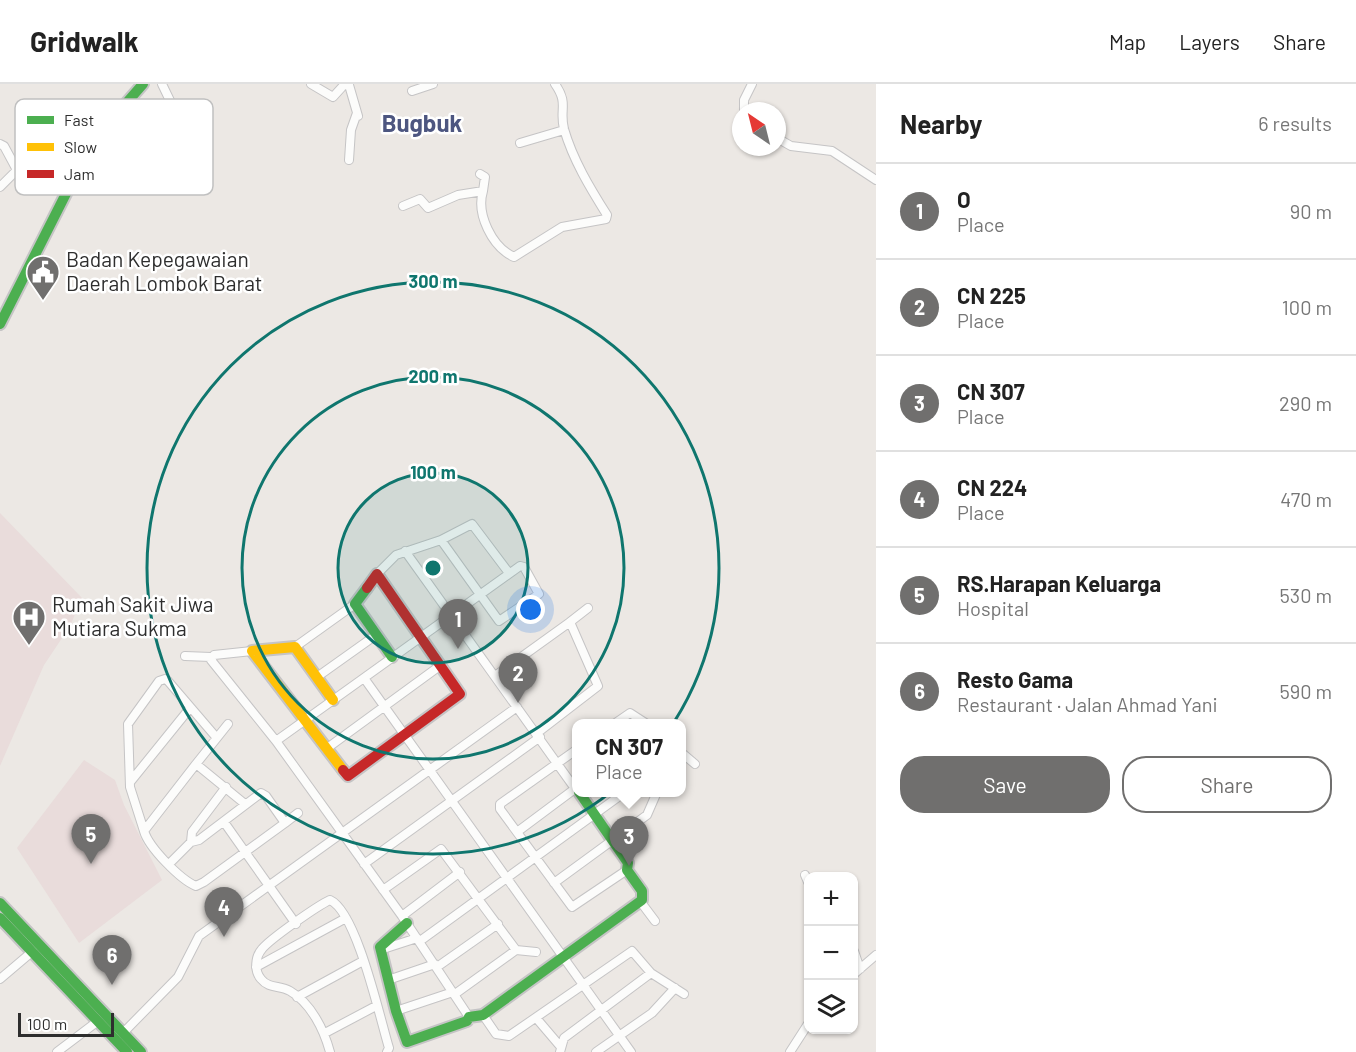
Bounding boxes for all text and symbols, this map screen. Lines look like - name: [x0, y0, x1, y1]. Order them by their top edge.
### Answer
- text: Gridwalk: [30, 24, 139, 58]
- text: Map: [1109, 29, 1146, 54]
- text: Layers: [1179, 29, 1240, 54]
- text: Share: [1273, 29, 1326, 54]
- legend: [15, 99, 213, 195]
- north arrow: [732, 102, 786, 156]
- district label: Bugbuk: [382, 108, 463, 137]
- text: Nearby: [900, 108, 982, 139]
- text: Fast: [64, 110, 94, 129]
- text: 6 results: [1258, 111, 1332, 135]
- text: Slow: [64, 137, 97, 156]
- text: Jam: [64, 164, 95, 183]
- text: O: [957, 186, 971, 212]
- text: 1: [916, 199, 923, 223]
- text: 90 m: [1290, 199, 1332, 223]
- text: Place: [957, 212, 1005, 236]
- place label: Badan Kepegawaian Daerah Lombok Barat: [66, 246, 263, 295]
- public building icon: Badan Kepegawaian Daerah Lombok Barat: [25, 254, 61, 301]
- text: 300 m: [409, 270, 457, 292]
- text: CN 225: [957, 282, 1026, 308]
- text: 2: [914, 295, 925, 319]
- text: 100 m: [1282, 295, 1332, 319]
- text: Place: [957, 308, 1005, 332]
- text: 200 m: [408, 365, 458, 387]
- text: CN 307: [957, 378, 1025, 404]
- text: 3: [914, 391, 925, 415]
- text: 290 m: [1279, 391, 1332, 415]
- text: Place: [957, 404, 1005, 428]
- text: 100 m: [410, 461, 456, 483]
- text: CN 224: [957, 474, 1027, 500]
- text: 4: [913, 487, 926, 511]
- text: 470 m: [1280, 487, 1332, 511]
- text: Place: [957, 500, 1005, 524]
- centre of rings: [423, 558, 443, 578]
- text: RS.Harapan Keluarga: [957, 570, 1161, 596]
- text: 5: [914, 583, 925, 607]
- text: 530 m: [1280, 583, 1332, 607]
- place label: Rumah Sakit Jiwa Mutiara Sukma: [52, 591, 214, 640]
- your location: [516, 595, 545, 624]
- text: Hospital: [957, 596, 1029, 620]
- hospital icon: Rumah Sakit Jiwa Mutiara Sukma: [11, 599, 47, 646]
- pin: 1: [438, 600, 478, 649]
- pin: 2: [498, 654, 538, 703]
- text: Resto Gama: [957, 666, 1073, 692]
- text: 6: [914, 679, 925, 703]
- text: 590 m: [1279, 679, 1332, 703]
- text: Restaurant · Jalan Ahmad Yani: [957, 692, 1218, 716]
- popup: [572, 719, 686, 797]
- text: CN 307: [595, 733, 663, 759]
- button: Save: [900, 756, 1110, 813]
- button: Share: [1122, 756, 1332, 813]
- text: Place: [595, 759, 643, 783]
- pin: 5: [72, 814, 110, 864]
- pin: 3: [610, 816, 648, 866]
- map controls: [804, 872, 858, 1034]
- button: +: [804, 872, 858, 926]
- pin: 4: [204, 888, 244, 937]
- button: −: [804, 926, 858, 980]
- pin: 6: [92, 936, 132, 985]
- button: layers: [804, 980, 858, 1034]
- scale bar: [18, 1010, 114, 1038]
- text: 100 m: [27, 1014, 67, 1033]

